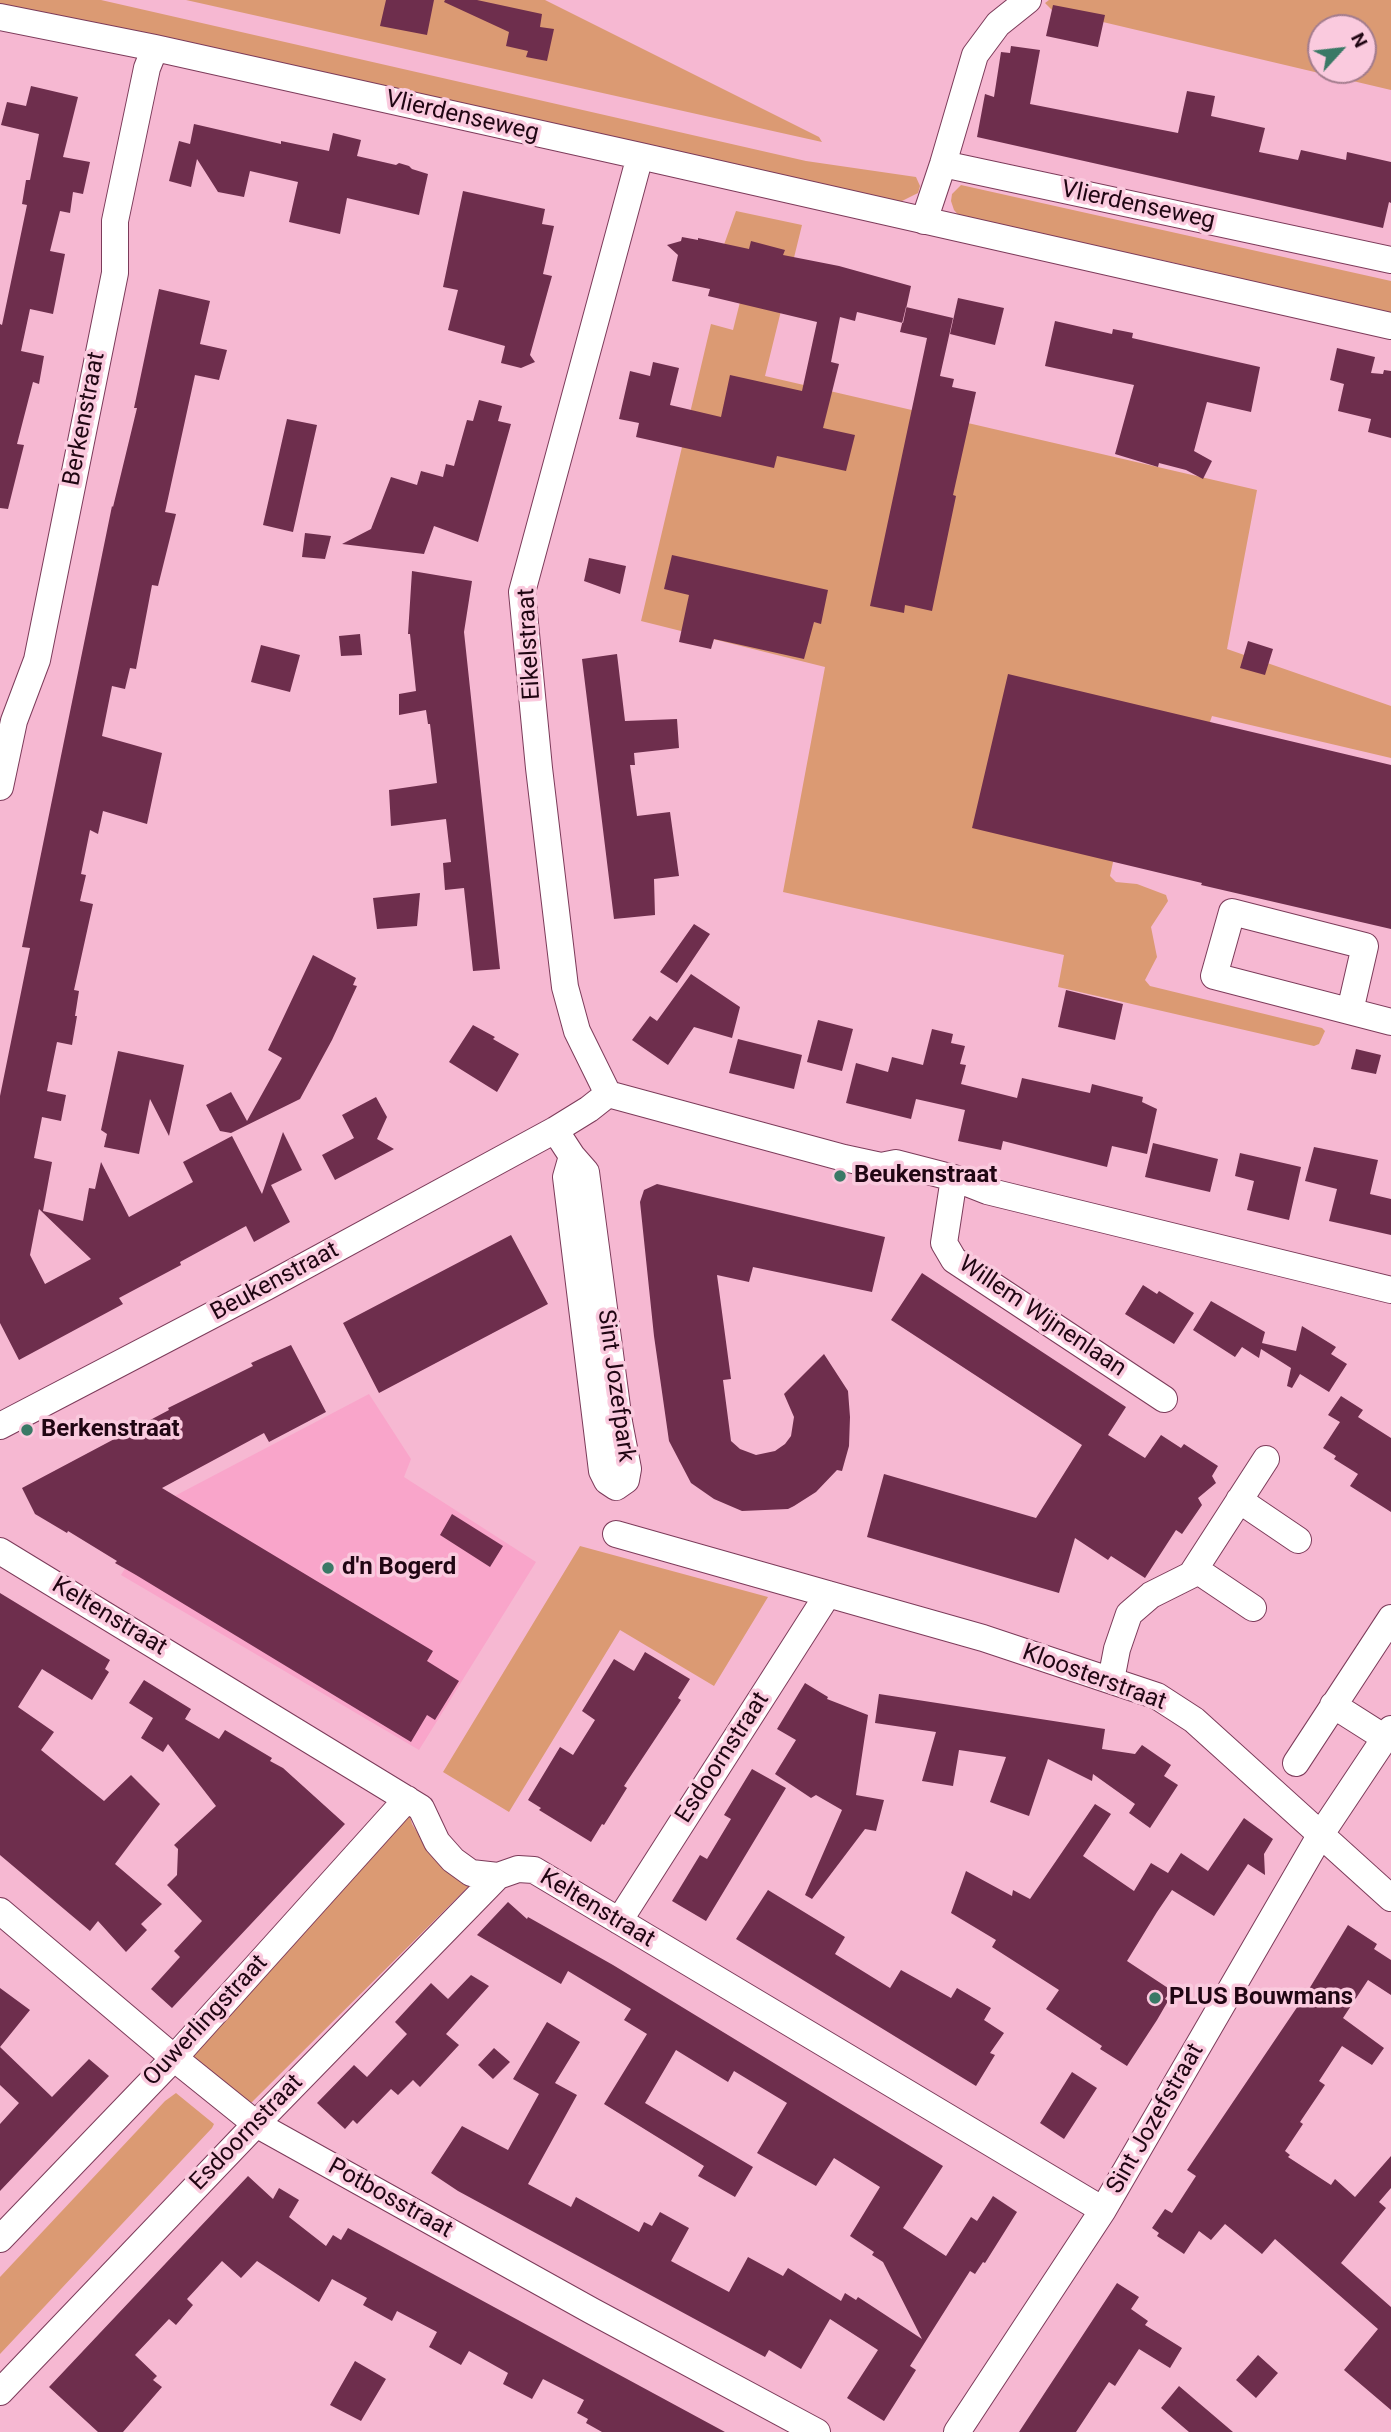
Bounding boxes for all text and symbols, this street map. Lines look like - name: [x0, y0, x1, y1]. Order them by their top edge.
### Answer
- north arrow: [1307, 14, 1377, 84]
- text: N: [1346, 29, 1373, 51]
- street label: Vlierdenseweg: [383, 85, 541, 149]
- street label: Vlierdenseweg: [1058, 176, 1218, 236]
- street label: Berkenstraat: [58, 350, 112, 488]
- street label: Eikelstraat: [513, 587, 547, 701]
- place label: Beukenstraat: [854, 1162, 997, 1190]
- marker: Beukenstraat: [832, 1168, 848, 1184]
- street label: Beukenstraat: [206, 1236, 344, 1328]
- street label: Willem Wijnenlaan: [953, 1250, 1131, 1384]
- street label: Sint Jozefpark: [590, 1308, 640, 1464]
- place label: Berkenstraat: [41, 1416, 180, 1444]
- marker: Berkenstraat: [19, 1422, 35, 1438]
- place label: d'n Bogerd: [342, 1554, 456, 1582]
- marker: d'n Bogerd: [320, 1560, 336, 1576]
- street label: Keltenstraat: [46, 1571, 172, 1663]
- street label: Kloosterstraat: [1018, 1639, 1170, 1717]
- street label: Esdoornstraat: [670, 1687, 776, 1829]
- street label: Keltenstraat: [534, 1863, 660, 1955]
- street label: Ouwerlingstraat: [138, 1949, 274, 2093]
- place label: PLUS Bouwmans: [1169, 1984, 1353, 2012]
- marker: PLUS Bouwmans: [1147, 1990, 1163, 2006]
- street label: Sint Jozefstraat: [1101, 2039, 1211, 2199]
- street label: Esdoornstraat: [184, 2069, 310, 2197]
- street label: Potbosstraat: [323, 2153, 457, 2245]

